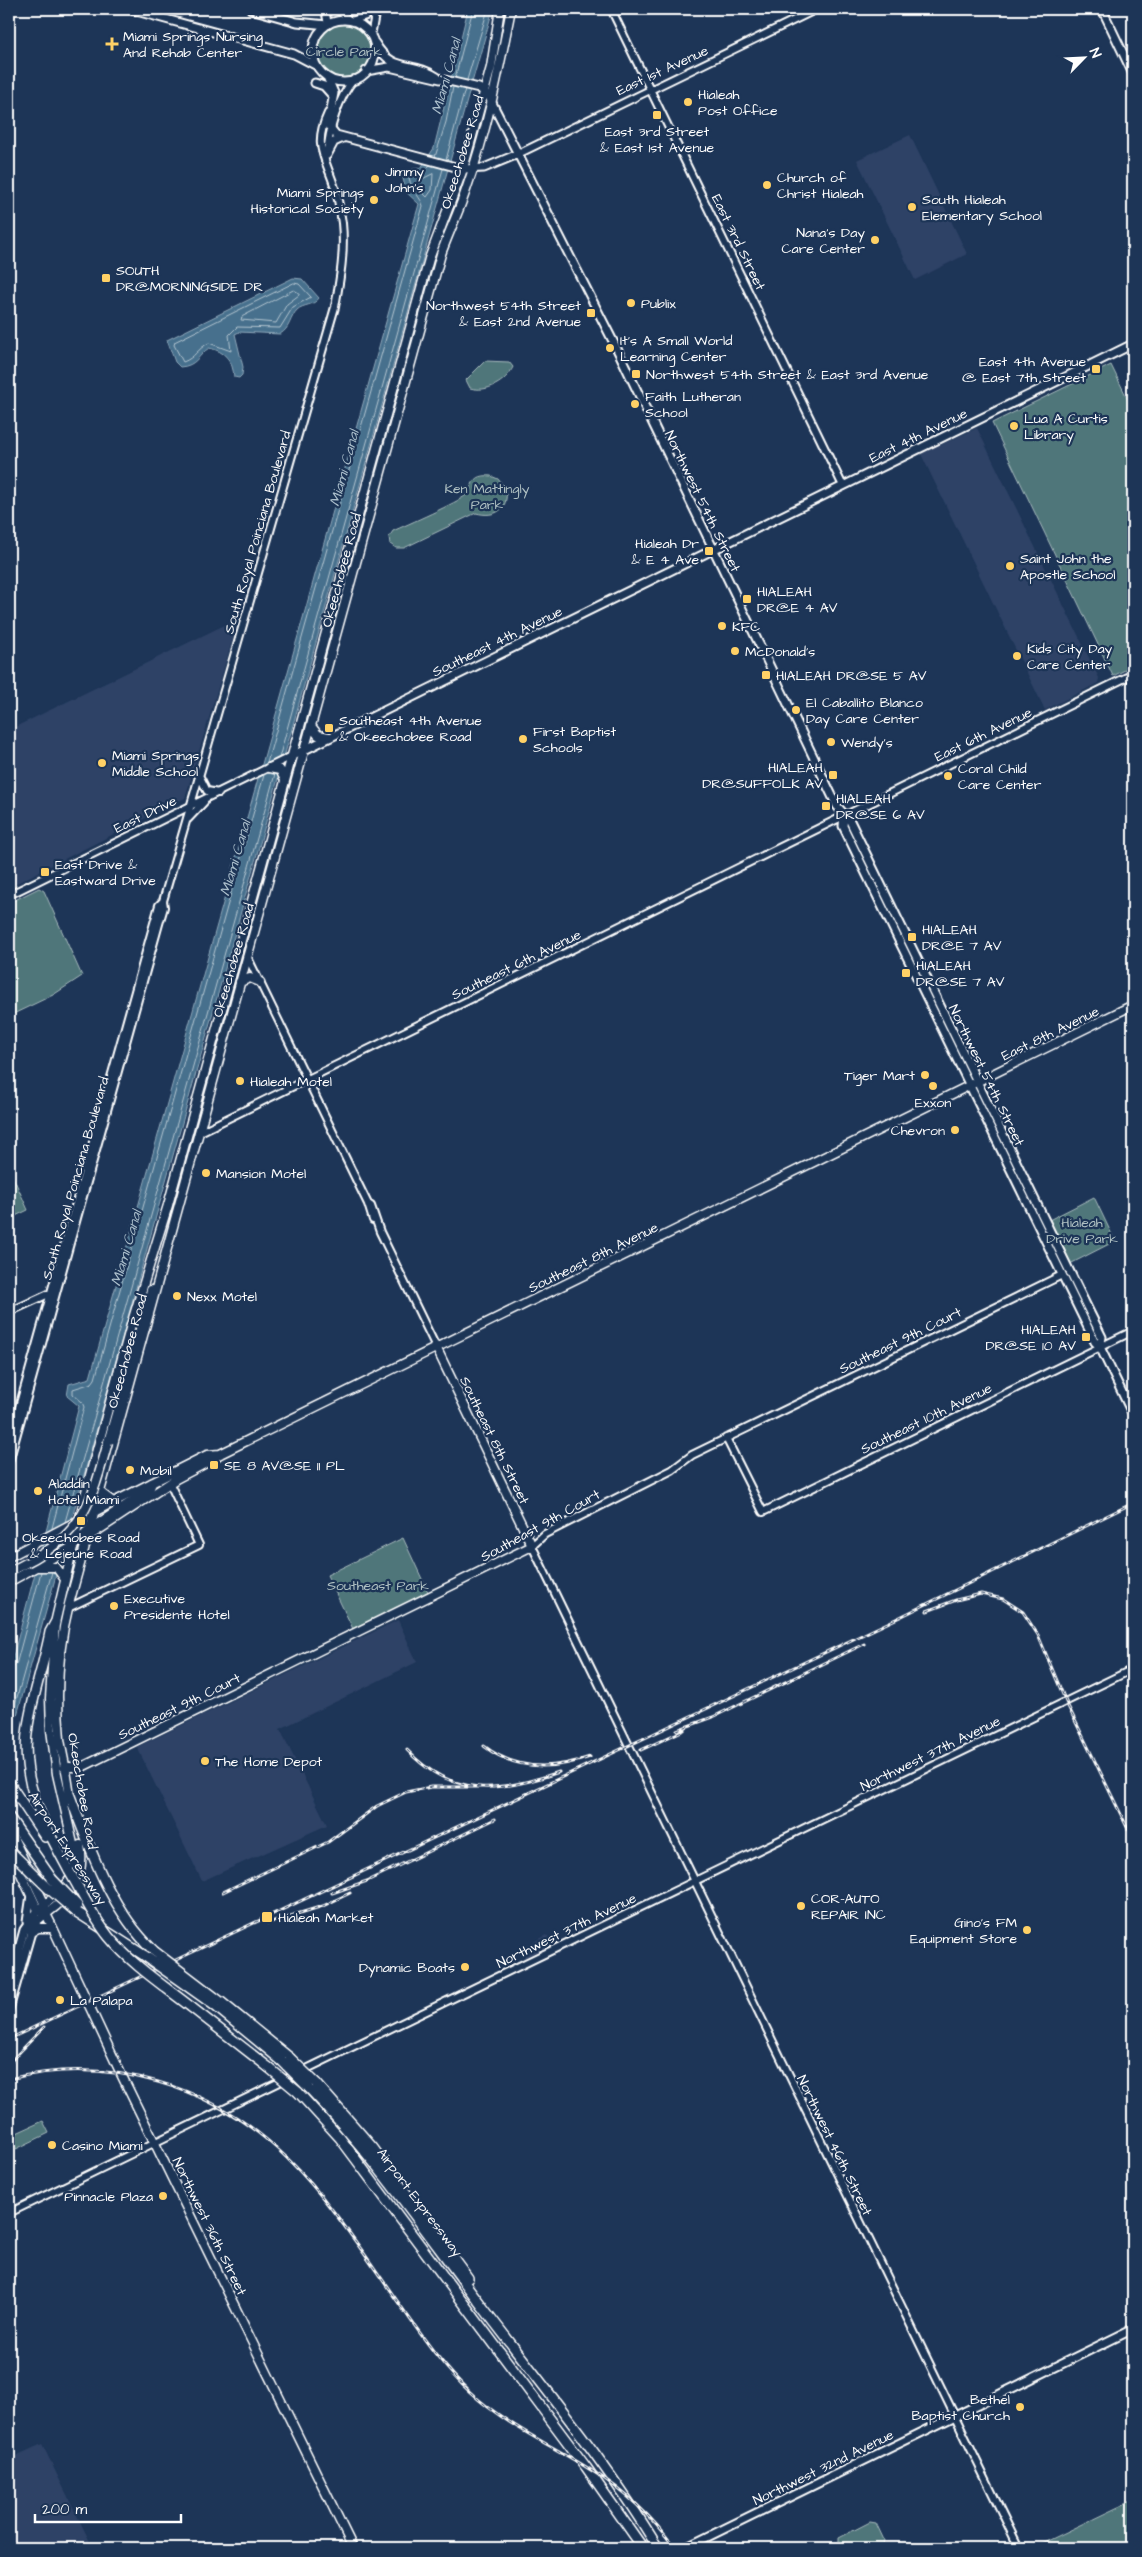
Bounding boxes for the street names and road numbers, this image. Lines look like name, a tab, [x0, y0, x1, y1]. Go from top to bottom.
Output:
street label: East 1st Avenue	[613, 41, 712, 101]
street label: Okeechobee Road	[436, 93, 490, 211]
street label: East 3rd Street	[706, 191, 770, 294]
street label: East 4th Avenue	[866, 403, 971, 468]
street label: Northwest 54th Street	[659, 427, 745, 576]
street label: South Royal Poinciana Boulevard	[219, 428, 297, 636]
street label: Okeechobee Road	[317, 511, 367, 630]
street label: Southeast 4th Avenue	[429, 601, 566, 682]
street label: East 6th Avenue	[931, 702, 1036, 767]
street label: East Drive	[111, 791, 181, 839]
street label: Okeechobee Road	[208, 901, 260, 1020]
street label: Southeast 6th Avenue	[448, 925, 585, 1005]
street label: Northwest 54th Street	[943, 1001, 1029, 1150]
street label: East 8th Avenue	[998, 1001, 1103, 1066]
street label: South Royal Poinciana Boulevard	[37, 1074, 115, 1282]
street label: Southeast 8th Avenue	[525, 1218, 662, 1298]
street label: Okeechobee Road	[103, 1292, 153, 1411]
street label: Southeast 9th Court	[836, 1302, 965, 1379]
street label: Southeast 8th Street	[454, 1373, 534, 1508]
street label: Southeast 10th Avenue	[857, 1378, 996, 1459]
street label: Southeast 9th Court	[477, 1484, 604, 1567]
street label: Southeast 9th Court	[115, 1668, 244, 1745]
street label: Northwest 37th Avenue	[857, 1711, 1004, 1797]
street label: Okeechobee Road	[62, 1732, 102, 1851]
street label: Airport Expressway	[23, 1788, 112, 1909]
street label: Northwest 37th Avenue	[493, 1888, 640, 1974]
street label: Northwest 46th Street	[791, 2072, 877, 2219]
street label: Airport Expressway	[372, 2144, 467, 2261]
street label: Northwest 36th Street	[167, 2154, 251, 2299]
street label: Northwest 32nd Avenue	[750, 2425, 898, 2511]

